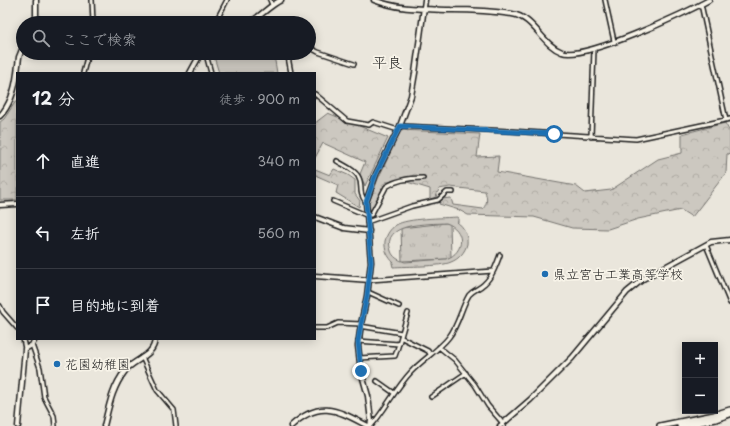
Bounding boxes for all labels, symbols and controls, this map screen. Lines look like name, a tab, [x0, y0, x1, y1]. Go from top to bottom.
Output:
search box	[16, 16, 316, 60]
icon: search	[30, 27, 52, 49]
text: ここで検索	[62, 27, 137, 50]
district label: 平良	[372, 50, 402, 73]
text: 12 分	[32, 85, 75, 111]
text: 徒歩 · 900 m	[219, 89, 300, 108]
route start	[545, 125, 563, 143]
text: 直進	[70, 149, 100, 172]
icon: ahead	[32, 150, 54, 172]
text: 340 m	[257, 151, 300, 170]
text: 左折	[70, 221, 100, 244]
icon: left	[32, 222, 54, 244]
text: 560 m	[258, 223, 300, 242]
place label: 県立宮古工業高等学校	[553, 264, 683, 283]
marker: 県立宮古工業高等学校	[540, 269, 550, 279]
text: 目的地に到着	[70, 293, 160, 316]
icon: arrive	[32, 294, 54, 316]
map controls	[682, 342, 718, 414]
button: +	[682, 342, 718, 378]
place label: 花園幼稚園	[65, 354, 130, 373]
marker: 花園幼稚園	[52, 359, 62, 369]
route end	[352, 362, 370, 380]
button: −	[682, 378, 718, 414]

